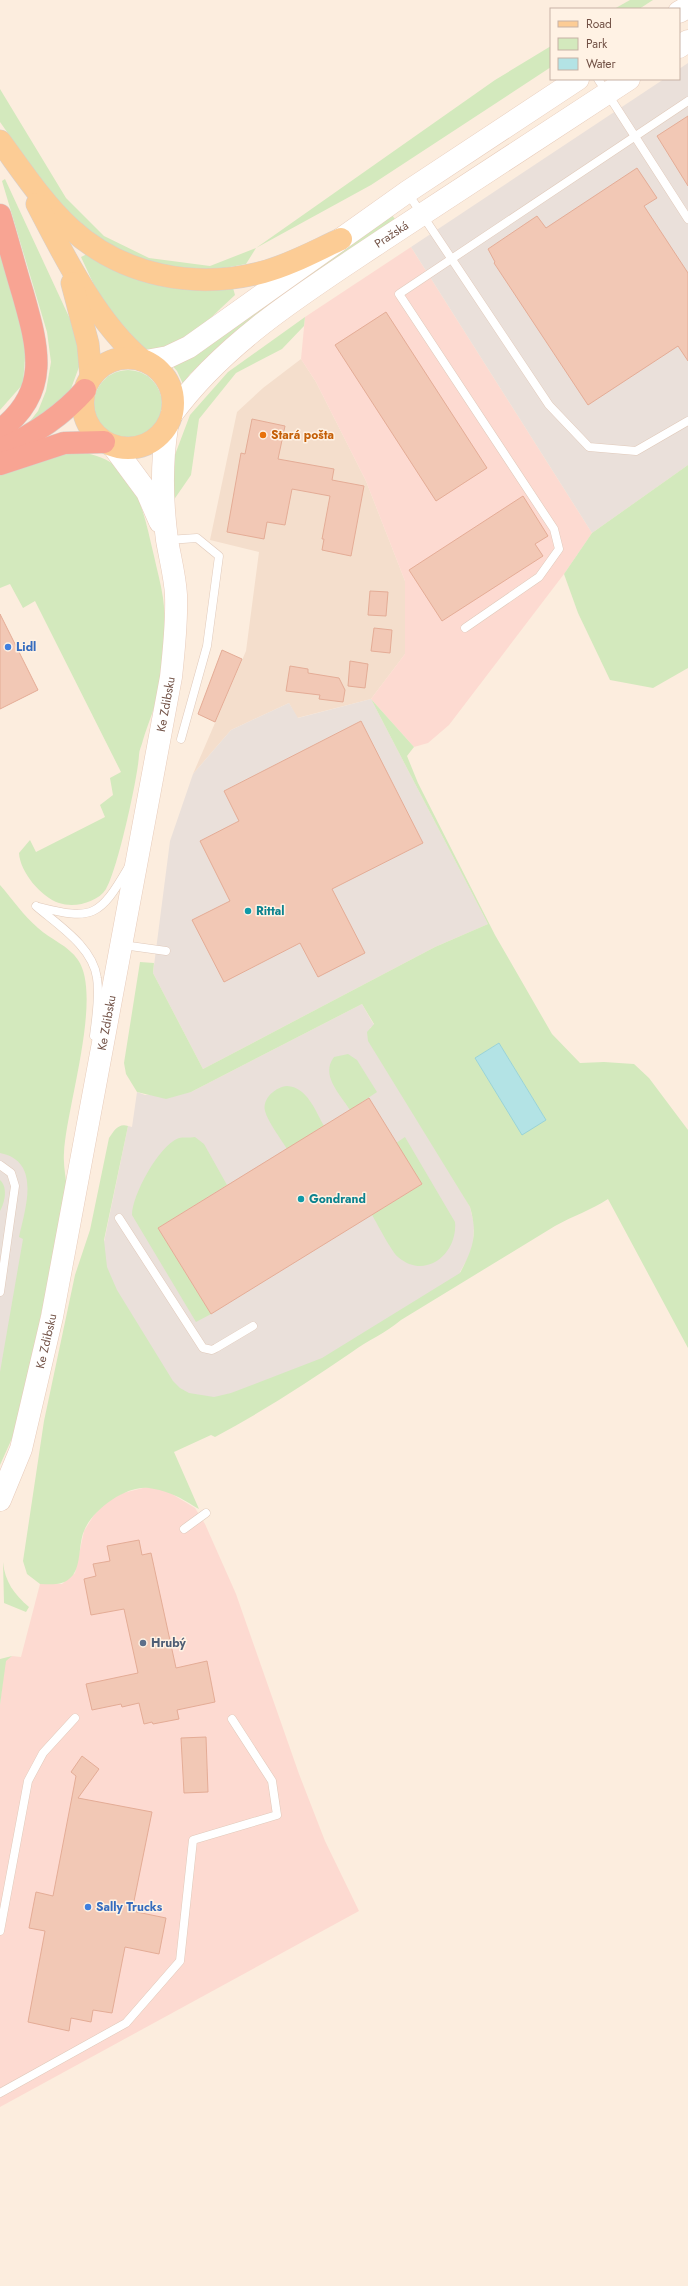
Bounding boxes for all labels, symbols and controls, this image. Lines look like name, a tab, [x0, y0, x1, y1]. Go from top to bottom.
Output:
legend	[550, 8, 680, 80]
text: Road	[586, 15, 612, 33]
text: Park	[586, 35, 608, 53]
text: Water	[586, 55, 617, 73]
street label: Pražská	[371, 217, 412, 252]
place label: Stará pošta	[271, 426, 334, 444]
marker: Stará pošta	[258, 430, 268, 440]
place label: Lidl	[16, 638, 36, 656]
marker: Lidl	[3, 642, 13, 652]
street label: Ke Zdibsku	[152, 675, 180, 733]
place label: Rittal	[256, 902, 284, 920]
marker: Rittal	[243, 906, 253, 916]
street label: Ke Zdibsku	[93, 994, 121, 1052]
place label: Gondrand	[309, 1190, 366, 1208]
marker: Gondrand	[296, 1194, 306, 1204]
street label: Ke Zdibsku	[31, 1312, 61, 1370]
place label: Hrubý	[151, 1634, 186, 1652]
marker: Hrubý	[138, 1638, 148, 1648]
place label: Sally Trucks	[96, 1898, 163, 1916]
marker: Sally Trucks	[83, 1902, 93, 1912]

